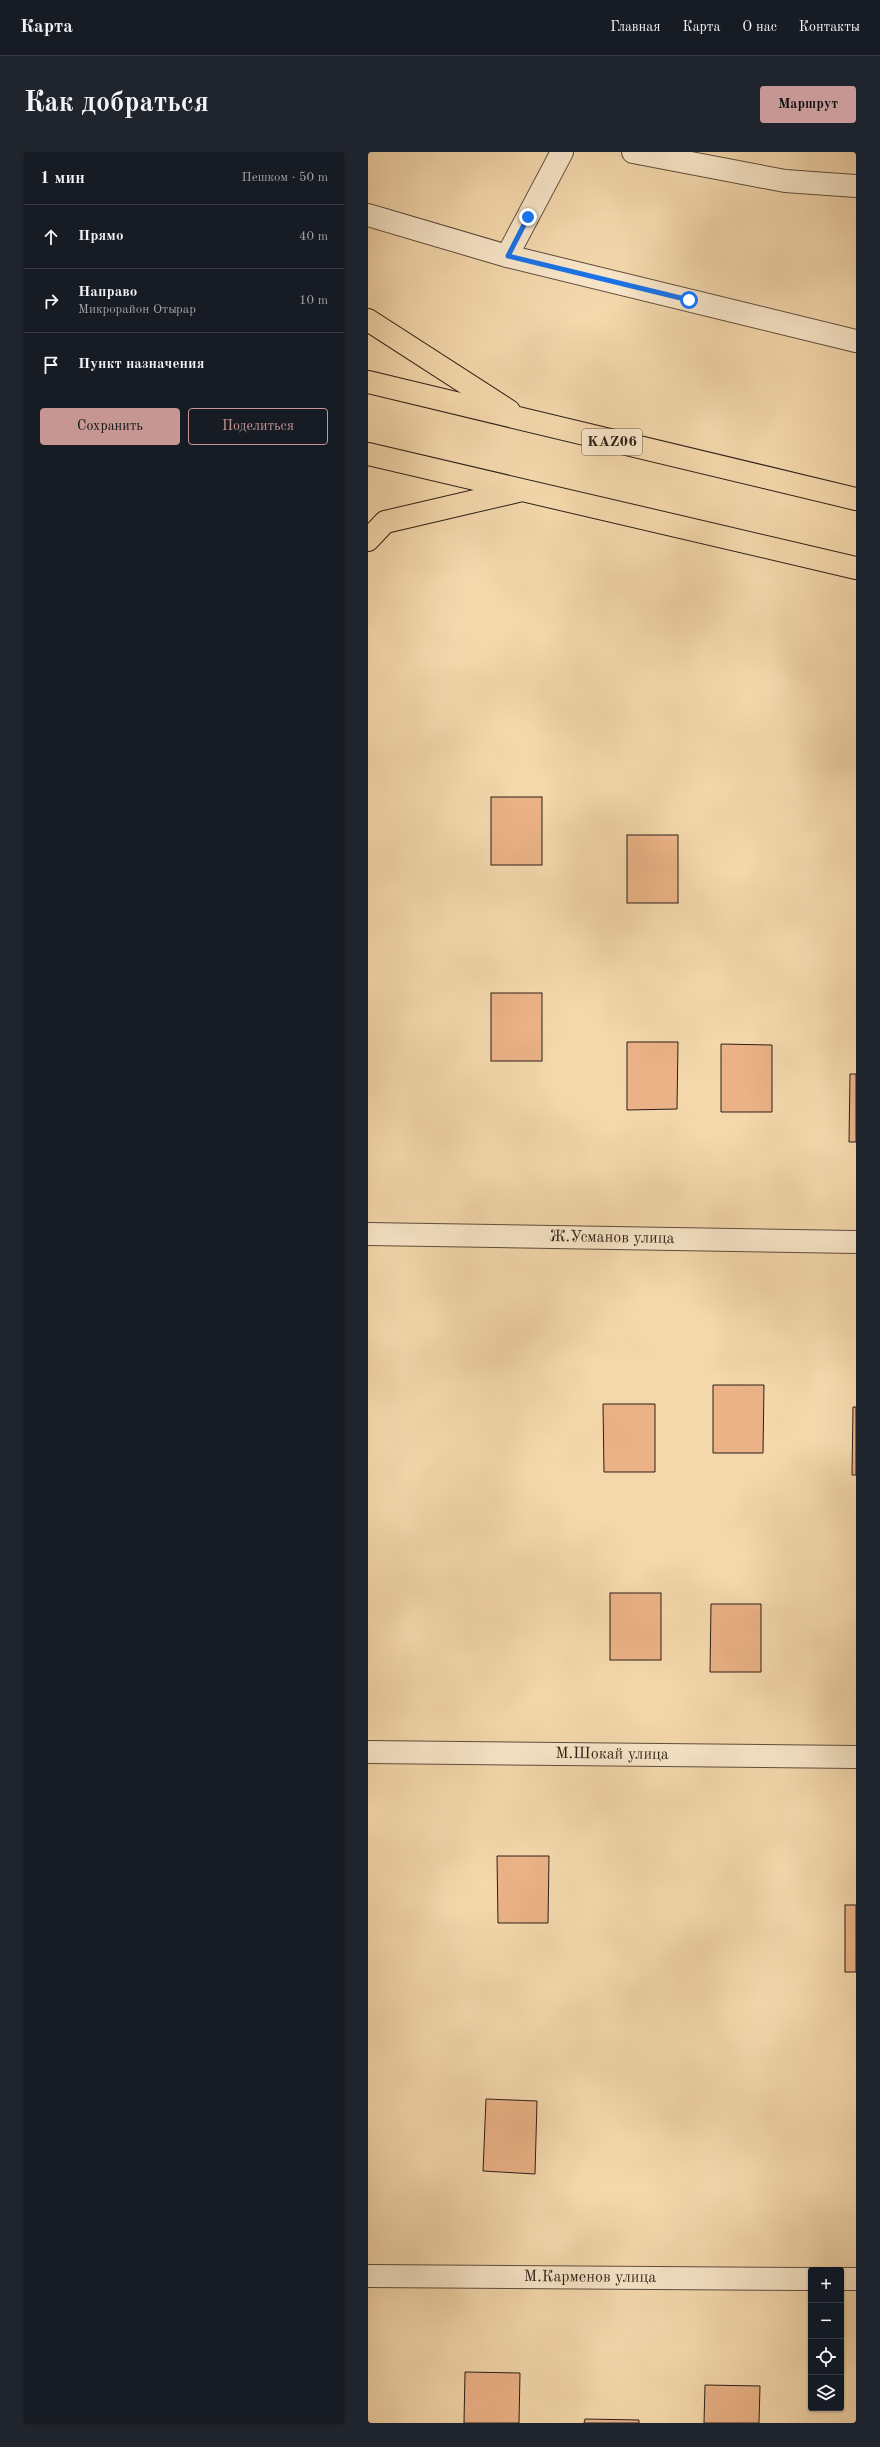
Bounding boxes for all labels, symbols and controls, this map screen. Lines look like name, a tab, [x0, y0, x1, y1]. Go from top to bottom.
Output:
text: Карта	[20, 18, 73, 37]
text: Главная	[610, 20, 660, 34]
text: Карта	[682, 20, 720, 34]
text: О нас	[742, 20, 777, 34]
text: Контакты	[799, 20, 860, 34]
button: Маршрут	[760, 86, 856, 123]
text: Как добраться	[24, 90, 209, 118]
text: 1 мин	[40, 170, 85, 187]
text: Пешком · 50 m	[241, 171, 328, 184]
route end	[519, 208, 537, 226]
icon: ahead	[40, 226, 62, 248]
text: Прямо	[78, 229, 124, 244]
text: 40 m	[299, 230, 328, 243]
text: Направо	[78, 285, 137, 300]
icon: right	[40, 290, 62, 312]
route start	[680, 291, 698, 309]
text: 10 m	[299, 294, 328, 307]
text: Микрорайон Отырар	[78, 303, 196, 316]
icon: arrive	[40, 354, 62, 376]
text: Пункт назначения	[78, 357, 205, 372]
button: Сохранить	[40, 408, 180, 445]
button: Поделиться	[188, 408, 328, 445]
road number: KАZ06	[582, 429, 642, 455]
street label: Ж.Усманов улица	[549, 1229, 675, 1247]
street label: М.Шокай улица	[555, 1746, 669, 1763]
map controls	[808, 2267, 844, 2411]
button: +	[808, 2267, 844, 2303]
street label: М.Карменов улица	[524, 2269, 656, 2286]
button: −	[808, 2303, 844, 2339]
button: locate	[808, 2339, 844, 2375]
button: layers	[808, 2375, 844, 2411]

